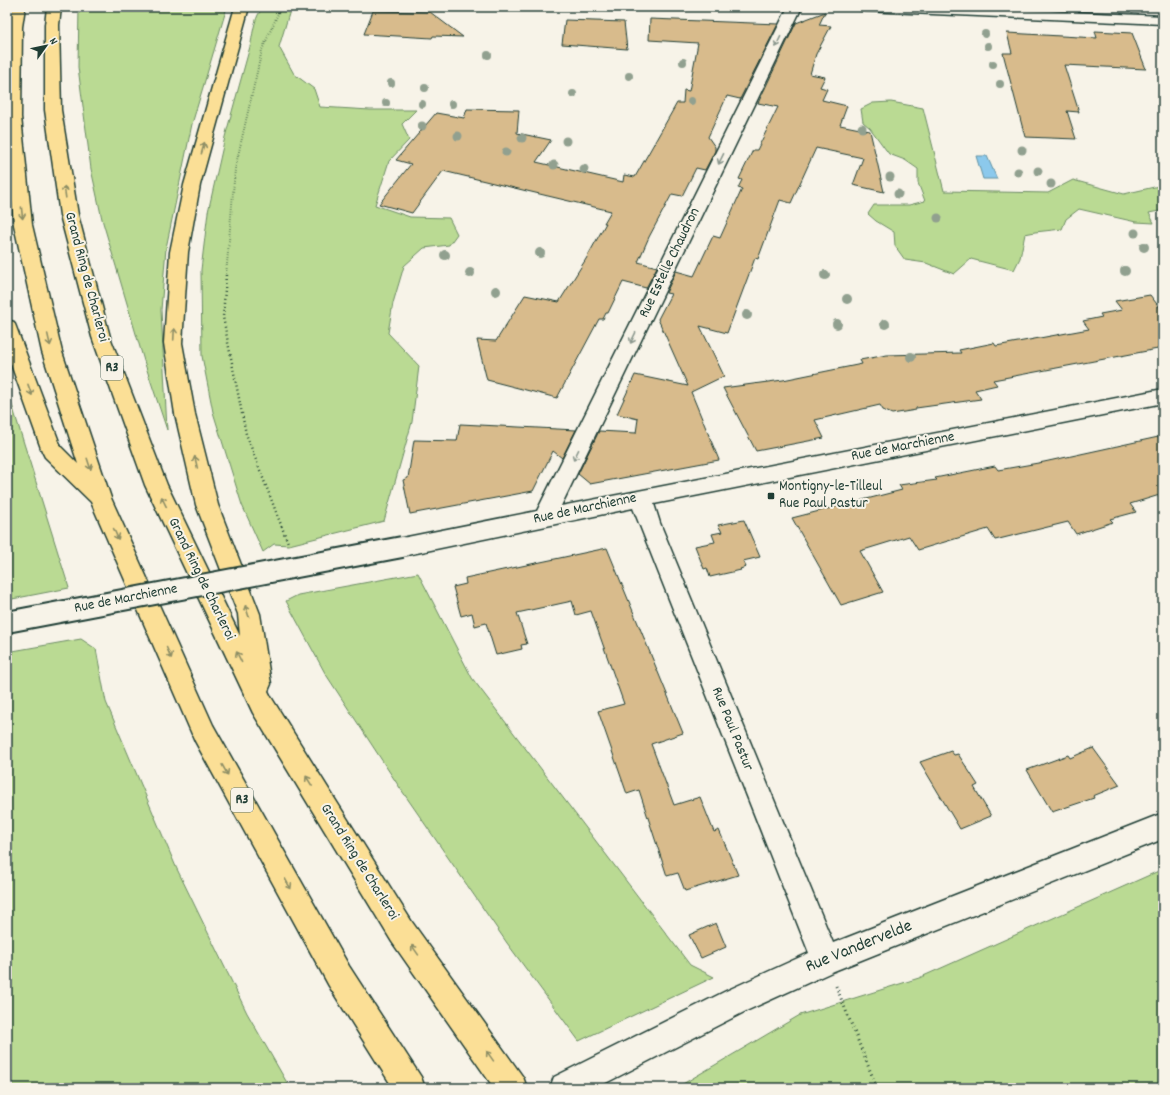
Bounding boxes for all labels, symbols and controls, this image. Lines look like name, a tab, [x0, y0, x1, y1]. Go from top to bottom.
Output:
north arrow	[26, 26, 66, 66]
text: N	[45, 35, 61, 49]
one-way arrow	[774, 36, 781, 48]
one-way arrow	[200, 141, 207, 154]
one-way arrow	[717, 153, 724, 165]
one-way arrow	[61, 186, 69, 199]
street label: Rue Estelle Chaudron	[634, 204, 706, 322]
one-way arrow	[18, 206, 26, 219]
street label: Grand Ring de Charleroi	[58, 210, 114, 345]
one-way arrow	[170, 328, 177, 341]
one-way arrow	[629, 332, 636, 344]
one-way arrow	[46, 333, 54, 346]
road number: R3	[101, 356, 123, 380]
one-way arrow	[27, 383, 34, 396]
street label: Rue de Marchienne	[849, 426, 957, 468]
one-way arrow	[572, 449, 579, 461]
one-way arrow	[192, 455, 200, 468]
one-way arrow	[86, 457, 93, 470]
place label: Montigny-le-Tilleul Rue Paul Pastur	[779, 476, 883, 515]
street label: Rue de Marchienne	[531, 487, 639, 531]
marker: Montigny-le-Tilleul Rue Paul Pastur	[766, 491, 776, 501]
one-way arrow	[160, 496, 167, 508]
street label: Grand Ring de Charleroi	[162, 514, 240, 644]
one-way arrow	[113, 527, 120, 539]
street label: Rue de Marchienne	[72, 578, 180, 620]
one-way arrow	[243, 605, 250, 618]
one-way arrow	[166, 646, 173, 658]
one-way arrow	[235, 651, 242, 663]
street label: Rue Paul Pastur	[705, 684, 759, 775]
one-way arrow	[222, 764, 229, 776]
one-way arrow	[304, 775, 313, 786]
road number: R3	[231, 788, 253, 812]
street label: Grand Ring de Charleroi	[314, 799, 404, 925]
one-way arrow	[284, 877, 292, 889]
street label: Rue Vandervelde	[802, 914, 916, 980]
one-way arrow	[411, 945, 419, 956]
one-way arrow	[486, 1051, 494, 1062]

